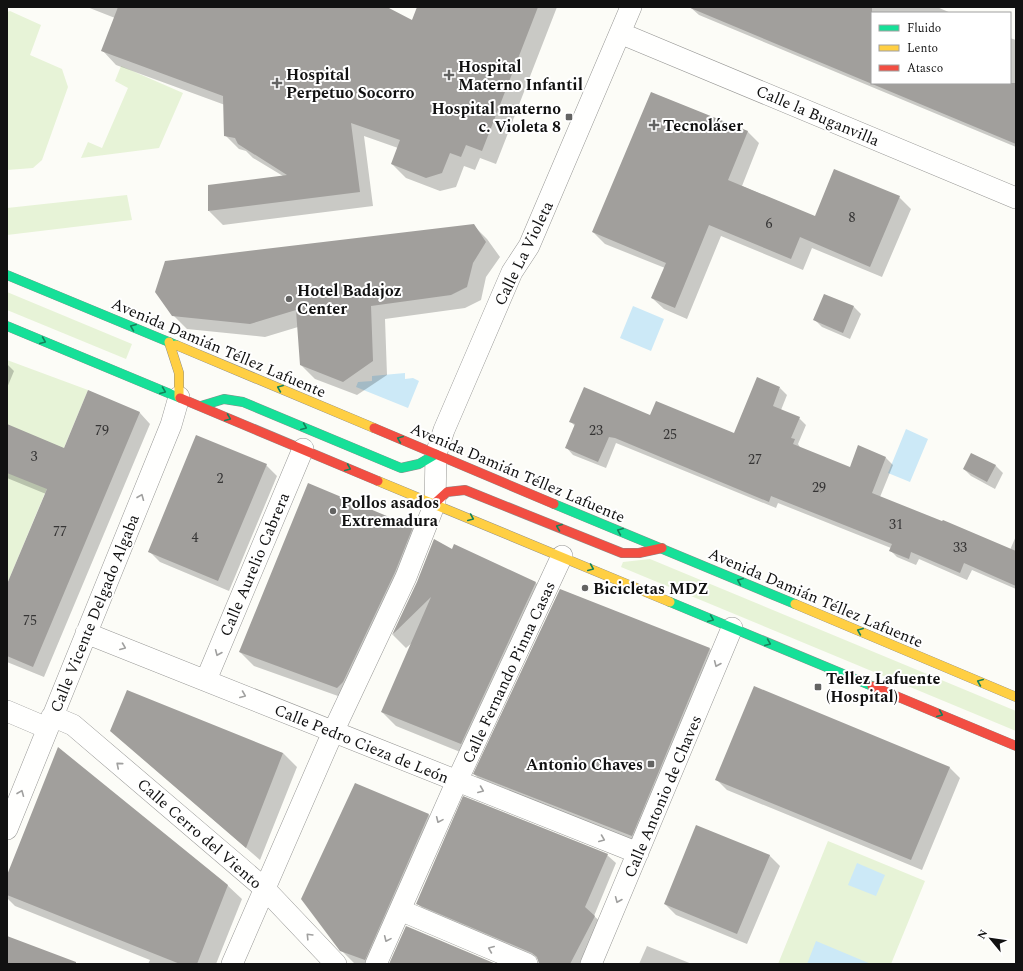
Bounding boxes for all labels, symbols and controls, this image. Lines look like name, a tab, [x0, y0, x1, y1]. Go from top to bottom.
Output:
legend	[871, 12, 1011, 84]
text: Fluido	[907, 19, 941, 38]
text: Lento	[907, 39, 938, 58]
place label: Hospital Materno Infantil	[458, 55, 583, 97]
text: Atasco	[907, 59, 943, 78]
place label: Hospital Perpetuo Socorro	[286, 63, 415, 105]
marker: Hospital Materno Infantil	[443, 69, 455, 81]
marker: Hospital Perpetuo Socorro	[271, 77, 283, 89]
street label: Calle la Buganvilla	[752, 79, 883, 153]
place label: Hospital materno c. Violeta 8	[431, 97, 561, 139]
marker: Hospital materno c. Violeta 8	[564, 112, 574, 122]
place label: Tecnoláser	[663, 114, 743, 138]
marker: Tecnoláser	[648, 119, 660, 131]
street label: Calle La Violeta	[488, 197, 560, 310]
house number: 8	[849, 207, 856, 228]
house number: 6	[766, 213, 773, 234]
place label: Hotel Badajoz Center	[297, 279, 402, 321]
street label: Avenida Damián Téllez Lafuente	[108, 292, 330, 404]
marker: Hotel Badajoz Center	[284, 294, 294, 304]
one-way arrow	[129, 324, 137, 332]
one-way arrow	[39, 336, 46, 344]
one-way arrow	[276, 385, 283, 393]
one-way arrow	[160, 386, 167, 394]
one-way arrow	[225, 413, 232, 421]
street label: Avenida Damián Téllez Lafuente	[407, 417, 629, 529]
house number: 79	[95, 420, 109, 441]
house number: 23	[589, 420, 603, 441]
one-way arrow	[300, 423, 307, 431]
house number: 25	[663, 424, 677, 445]
one-way arrow	[396, 435, 403, 443]
house number: 3	[31, 446, 38, 467]
house number: 27	[748, 449, 762, 470]
one-way arrow	[345, 463, 352, 471]
house number: 2	[217, 468, 224, 489]
house number: 29	[812, 477, 826, 498]
street label: Calle Aurelio Cabrera	[214, 488, 296, 640]
place label: Pollos asados Extremadura	[341, 491, 439, 533]
one-way arrow	[137, 494, 145, 501]
marker: Pollos asados Extremadura	[328, 506, 338, 516]
street label: Calle Vicente Delgado Algaba	[44, 510, 146, 716]
one-way arrow	[467, 514, 474, 522]
house number: 31	[889, 514, 903, 535]
house number: 77	[53, 521, 67, 542]
one-way arrow	[555, 524, 562, 532]
house number: 4	[192, 527, 199, 548]
one-way arrow	[617, 528, 625, 536]
house number: 33	[953, 537, 967, 558]
street label: Avenida Damián Téllez Lafuente	[705, 542, 927, 654]
one-way arrow	[587, 564, 594, 572]
street label: Calle Fernando Pinna Casas	[456, 577, 562, 767]
place label: Bicicletas MDZ	[593, 577, 709, 601]
one-way arrow	[737, 578, 745, 586]
marker: Bicicletas MDZ	[580, 583, 590, 593]
house number: 75	[23, 610, 37, 631]
one-way arrow	[707, 614, 714, 622]
one-way arrow	[857, 628, 864, 636]
one-way arrow	[764, 638, 771, 646]
one-way arrow	[119, 643, 126, 651]
one-way arrow	[214, 649, 222, 656]
one-way arrow	[714, 659, 722, 667]
place label: Tellez Lafuente (Hospital)	[826, 667, 940, 709]
one-way arrow	[977, 678, 984, 686]
marker: Tellez Lafuente (Hospital)	[813, 682, 823, 692]
one-way arrow	[240, 691, 247, 699]
street label: Calle Pedro Cieza de León	[271, 698, 453, 790]
one-way arrow	[936, 710, 943, 718]
street label: Calle Antonio de Chaves	[618, 711, 708, 881]
place label: Antonio Chaves	[526, 753, 643, 777]
marker: Antonio Chaves	[646, 759, 656, 769]
one-way arrow	[117, 762, 124, 769]
street label: Calle Cerro del Viento	[132, 773, 267, 895]
one-way arrow	[478, 786, 485, 794]
one-way arrow	[17, 789, 25, 796]
one-way arrow	[436, 817, 444, 824]
one-way arrow	[597, 834, 605, 842]
one-way arrow	[615, 896, 623, 903]
north arrow	[971, 919, 1011, 959]
text: N	[973, 926, 992, 942]
one-way arrow	[307, 933, 314, 941]
one-way arrow	[384, 935, 392, 943]
one-way arrow	[487, 946, 495, 954]

